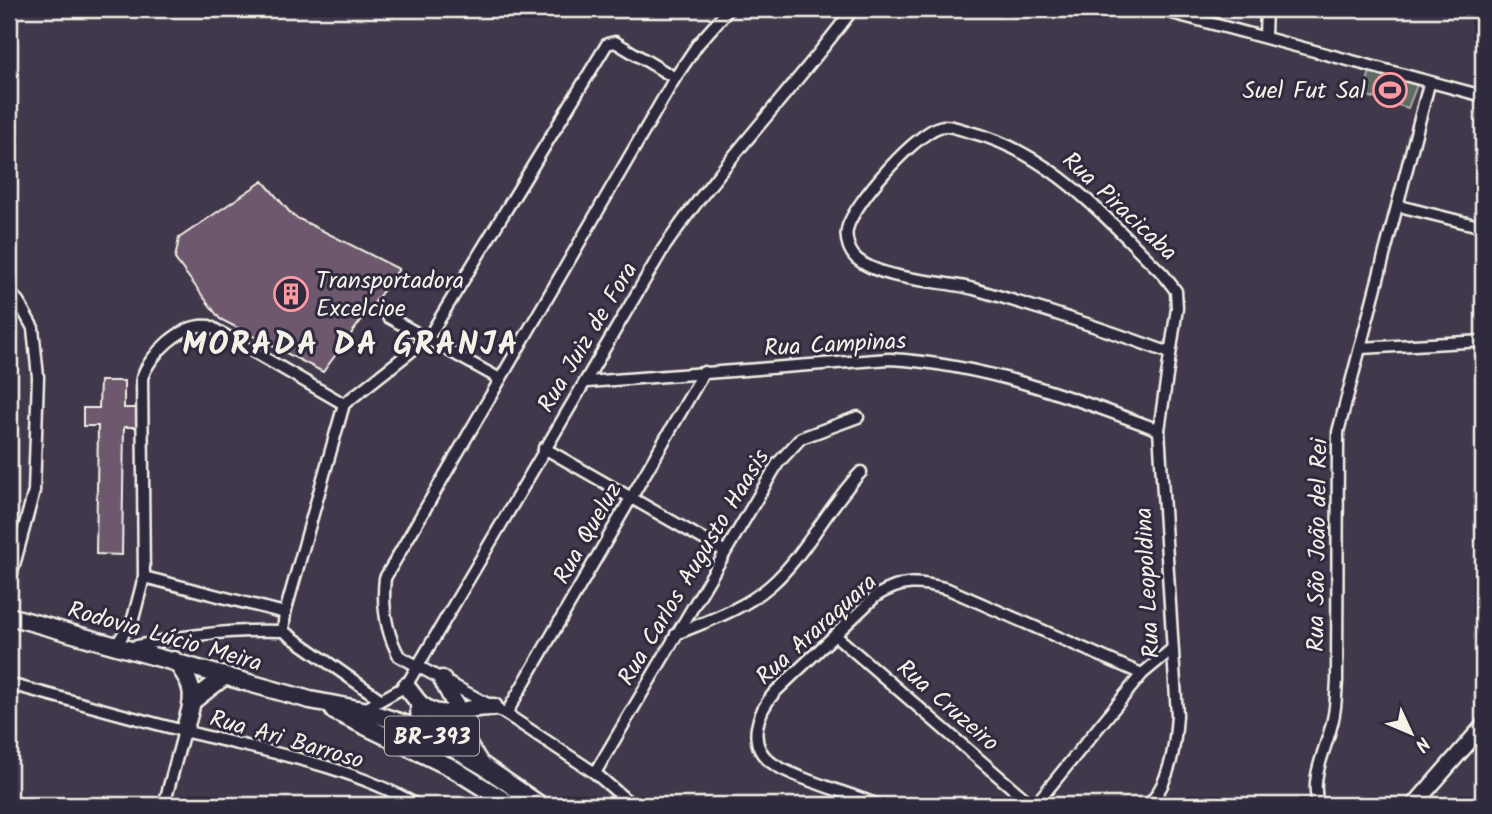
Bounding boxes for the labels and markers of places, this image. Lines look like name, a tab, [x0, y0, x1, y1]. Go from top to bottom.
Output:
sports icon: Suel Fut Sal	[1371, 71, 1409, 109]
place label: Suel Fut Sal	[1243, 72, 1366, 111]
place label: Transportadora Excelcioe	[316, 262, 464, 329]
building icon: Transportadora Excelcioe	[272, 275, 310, 313]

